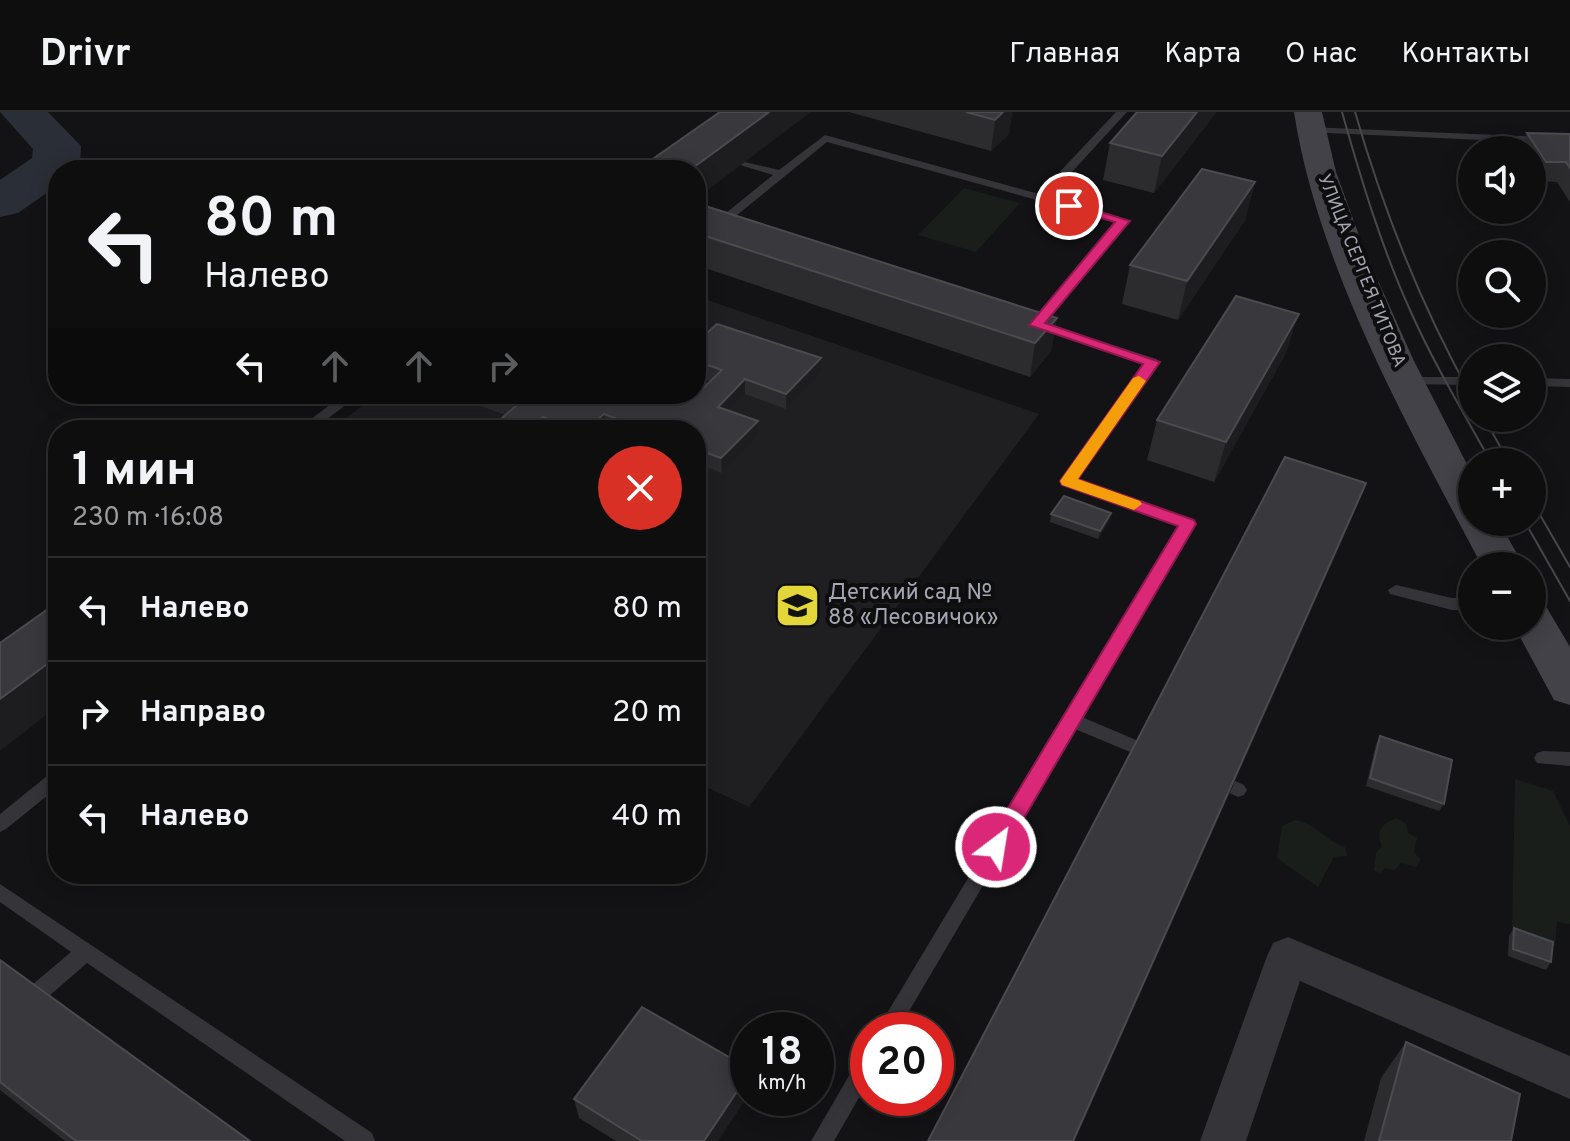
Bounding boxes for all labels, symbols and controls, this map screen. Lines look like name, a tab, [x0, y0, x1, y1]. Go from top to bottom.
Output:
text: Drivr	[40, 31, 131, 80]
text: Главная	[1009, 37, 1120, 73]
text: Карта	[1164, 37, 1241, 73]
text: О нас	[1285, 37, 1358, 73]
text: Контакты	[1402, 37, 1530, 73]
map controls	[1458, 136, 1546, 640]
button: sound	[1458, 136, 1546, 224]
street label: УЛИЦА СЕРГЕЯ ТИТОВА	[1312, 171, 1410, 371]
pin	[1035, 172, 1103, 240]
icon: arrive	[1047, 184, 1091, 228]
text: 80 m	[204, 186, 338, 256]
icon: left	[72, 192, 176, 296]
button: search	[1458, 240, 1546, 328]
text: Налево	[204, 255, 330, 301]
icon: left	[229, 344, 273, 388]
icon: ahead	[313, 344, 357, 388]
icon: ahead	[397, 344, 441, 388]
icon: right	[481, 344, 525, 388]
button: layers	[1458, 344, 1546, 432]
text: 1 мин	[72, 442, 197, 502]
button: close	[598, 446, 682, 530]
button: +	[1458, 448, 1546, 536]
text: 230 m · 16:08	[72, 502, 224, 535]
button: −	[1458, 552, 1546, 640]
place label: Детский сад № 88 «Лесовичок»	[828, 580, 998, 632]
school or university icon: Детский сад № 88 «Лесовичок»	[773, 582, 821, 630]
icon: left	[72, 587, 116, 631]
text: Налево	[140, 591, 249, 628]
text: 80 m	[612, 591, 682, 628]
icon: right	[72, 691, 116, 735]
text: Направо	[140, 695, 266, 732]
text: 20 m	[612, 695, 682, 732]
icon: left	[72, 795, 116, 839]
text: Налево	[140, 799, 249, 836]
text: 40 m	[612, 799, 682, 836]
position arrow	[954, 805, 1038, 889]
speed limit sign: 20	[850, 1012, 954, 1116]
text: 18	[761, 1029, 803, 1079]
text: km/h	[758, 1071, 806, 1097]

